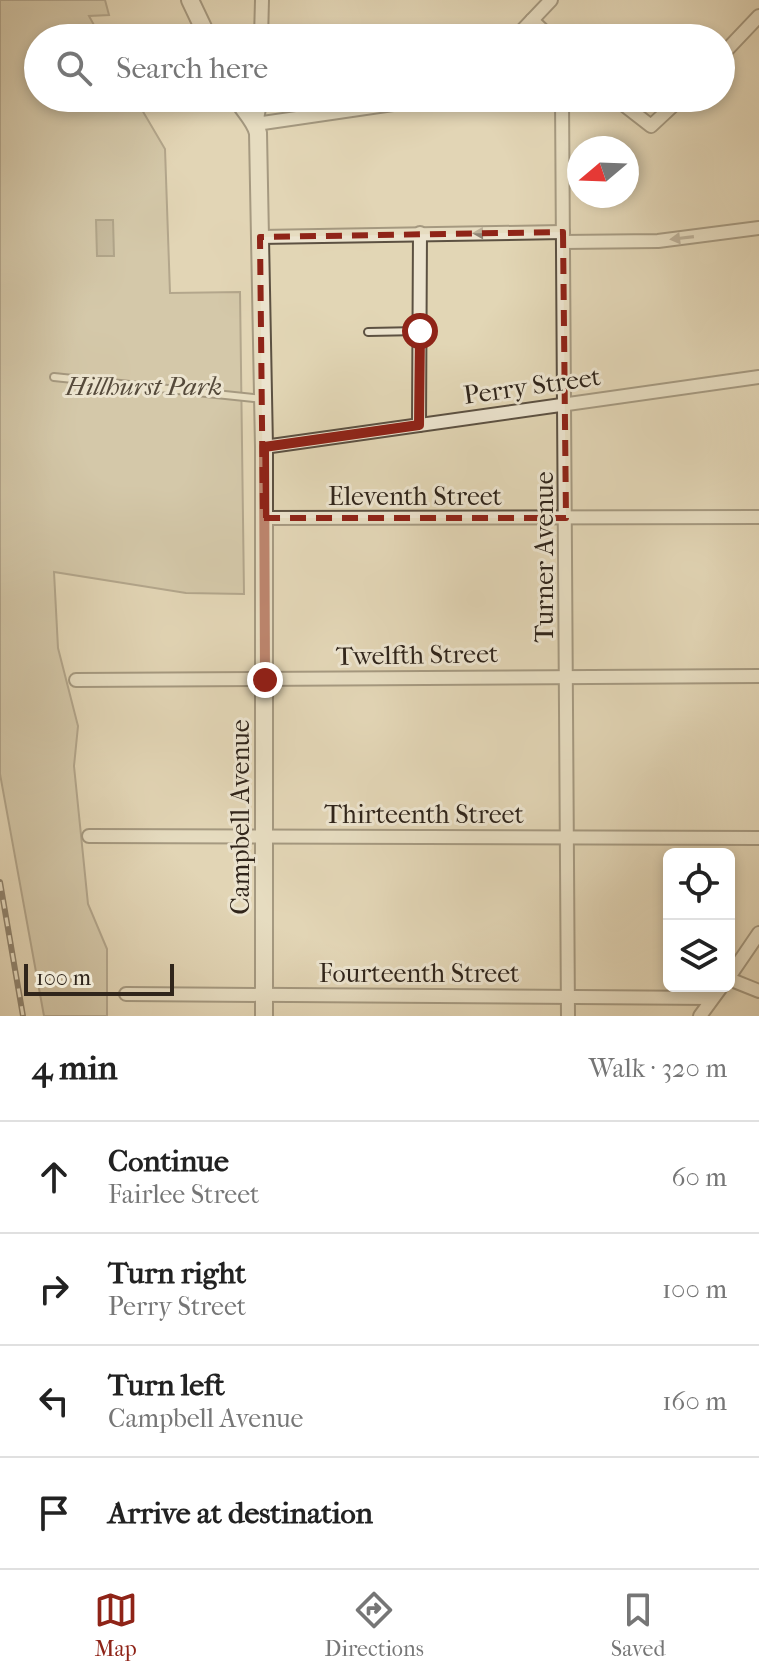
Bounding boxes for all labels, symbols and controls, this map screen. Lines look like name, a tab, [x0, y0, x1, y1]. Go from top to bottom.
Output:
search box	[24, 24, 735, 112]
icon: search	[52, 46, 96, 90]
text: Search here	[116, 51, 268, 86]
north arrow	[567, 136, 639, 208]
one-way arrow	[472, 227, 497, 239]
one-way arrow	[669, 232, 694, 245]
route start	[402, 313, 438, 349]
street label: Perry Street	[461, 361, 603, 411]
park label: Hillhurst Park	[65, 371, 222, 402]
street label: Turner Avenue	[529, 471, 560, 643]
street label: Eleventh Street	[328, 481, 503, 512]
street label: Twelfth Street	[336, 638, 499, 672]
route end	[247, 662, 283, 698]
street label: Campbell Avenue	[225, 719, 256, 915]
street label: Thirteenth Street	[324, 799, 524, 830]
map controls	[663, 848, 735, 992]
button: locate	[663, 848, 735, 920]
button: layers	[663, 920, 735, 992]
street label: Fourteenth Street	[319, 958, 520, 989]
scale bar	[24, 960, 174, 996]
text: 100 m	[36, 965, 91, 991]
text: 4 min	[32, 1048, 117, 1088]
text: Walk · 320 m	[589, 1053, 727, 1084]
text: Continue	[108, 1144, 229, 1179]
icon: ahead	[32, 1155, 76, 1199]
text: 60 m	[671, 1162, 727, 1193]
text: Fairlee Street	[108, 1179, 259, 1210]
text: Turn right	[108, 1256, 246, 1291]
icon: right	[32, 1267, 76, 1311]
text: 100 m	[662, 1274, 727, 1305]
text: Perry Street	[108, 1291, 246, 1322]
text: Turn left	[108, 1368, 225, 1403]
icon: left	[32, 1379, 76, 1423]
text: 160 m	[662, 1386, 727, 1417]
text: Campbell Avenue	[108, 1403, 303, 1434]
icon: arrive	[32, 1491, 76, 1535]
text: Arrive at destination	[108, 1496, 373, 1531]
tab: Map	[94, 1588, 138, 1662]
tab: Directions	[325, 1588, 424, 1662]
tab: Saved	[611, 1588, 665, 1662]

